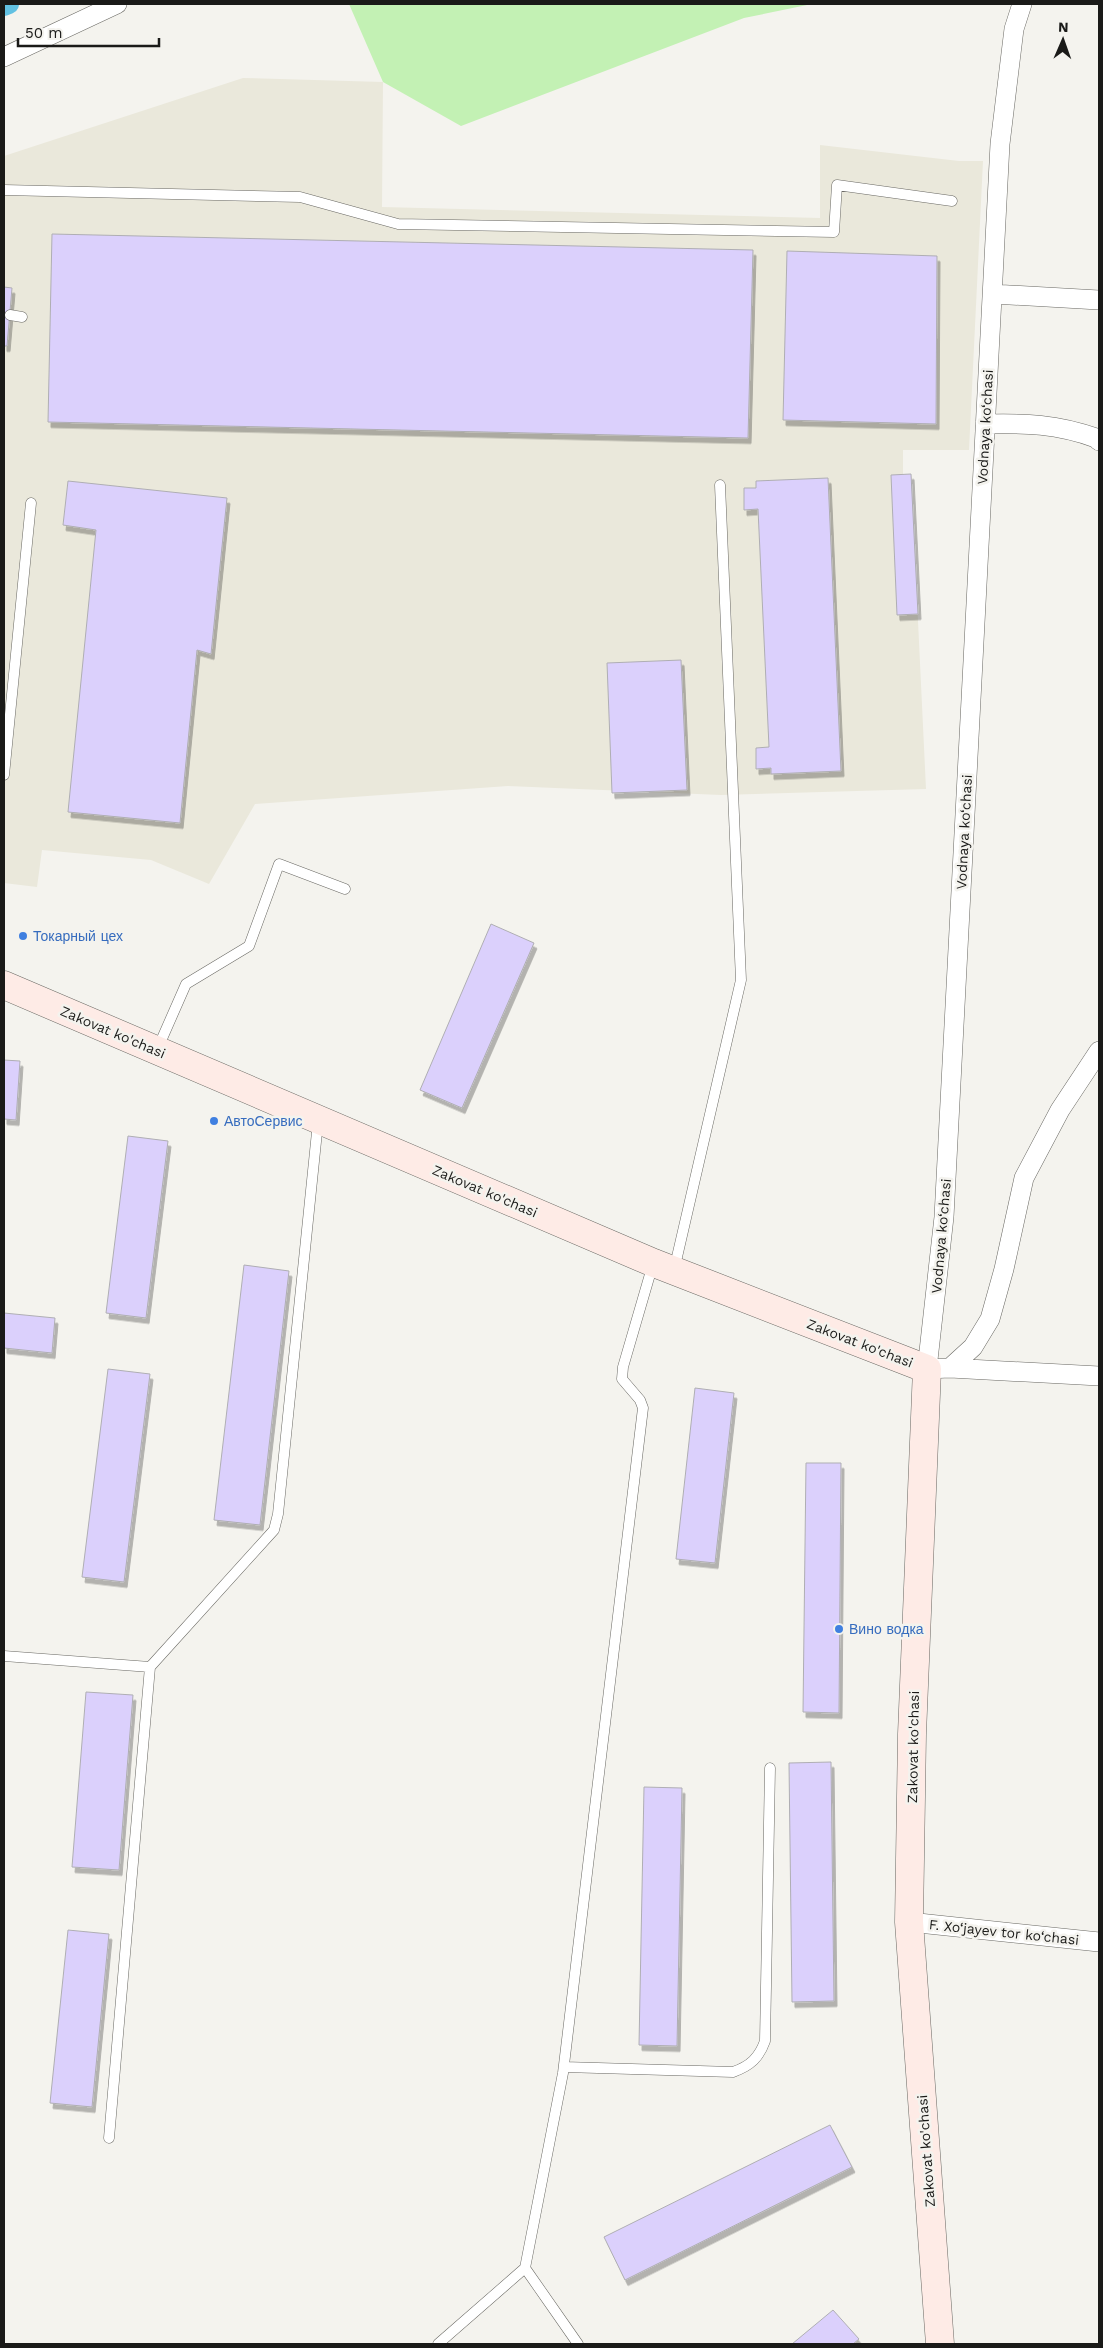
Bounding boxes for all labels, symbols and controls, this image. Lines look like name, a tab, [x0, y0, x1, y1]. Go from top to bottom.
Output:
scale bar	[18, 15, 159, 47]
north arrow	[1038, 15, 1088, 65]
text: N	[1058, 19, 1069, 35]
text: 50 m	[25, 24, 62, 42]
street label: Vodnaya ko‘chasi	[974, 369, 996, 485]
street label: Vodnaya ko‘chasi	[953, 774, 975, 890]
place label: Токарный цех	[33, 928, 123, 944]
marker: Токарный цех	[17, 930, 29, 942]
street label: Zakovat ko'chasi	[58, 1003, 168, 1061]
place label: АвтоСервис	[224, 1113, 302, 1129]
marker: АвтоСервис	[208, 1115, 220, 1127]
street label: Zakovat ko'chasi	[430, 1162, 540, 1220]
street label: Vodnaya ko‘chasi	[928, 1178, 954, 1294]
street label: Zakovat ko'chasi	[805, 1315, 915, 1371]
place label: Вино водка	[849, 1621, 924, 1637]
marker: Вино водка	[833, 1623, 845, 1635]
street label: Zakovat ko'chasi	[904, 1691, 922, 1803]
street label: F. Xo‘jayev tor ko‘chasi	[928, 1916, 1080, 1948]
street label: Zakovat ko'chasi	[914, 2094, 938, 2208]

